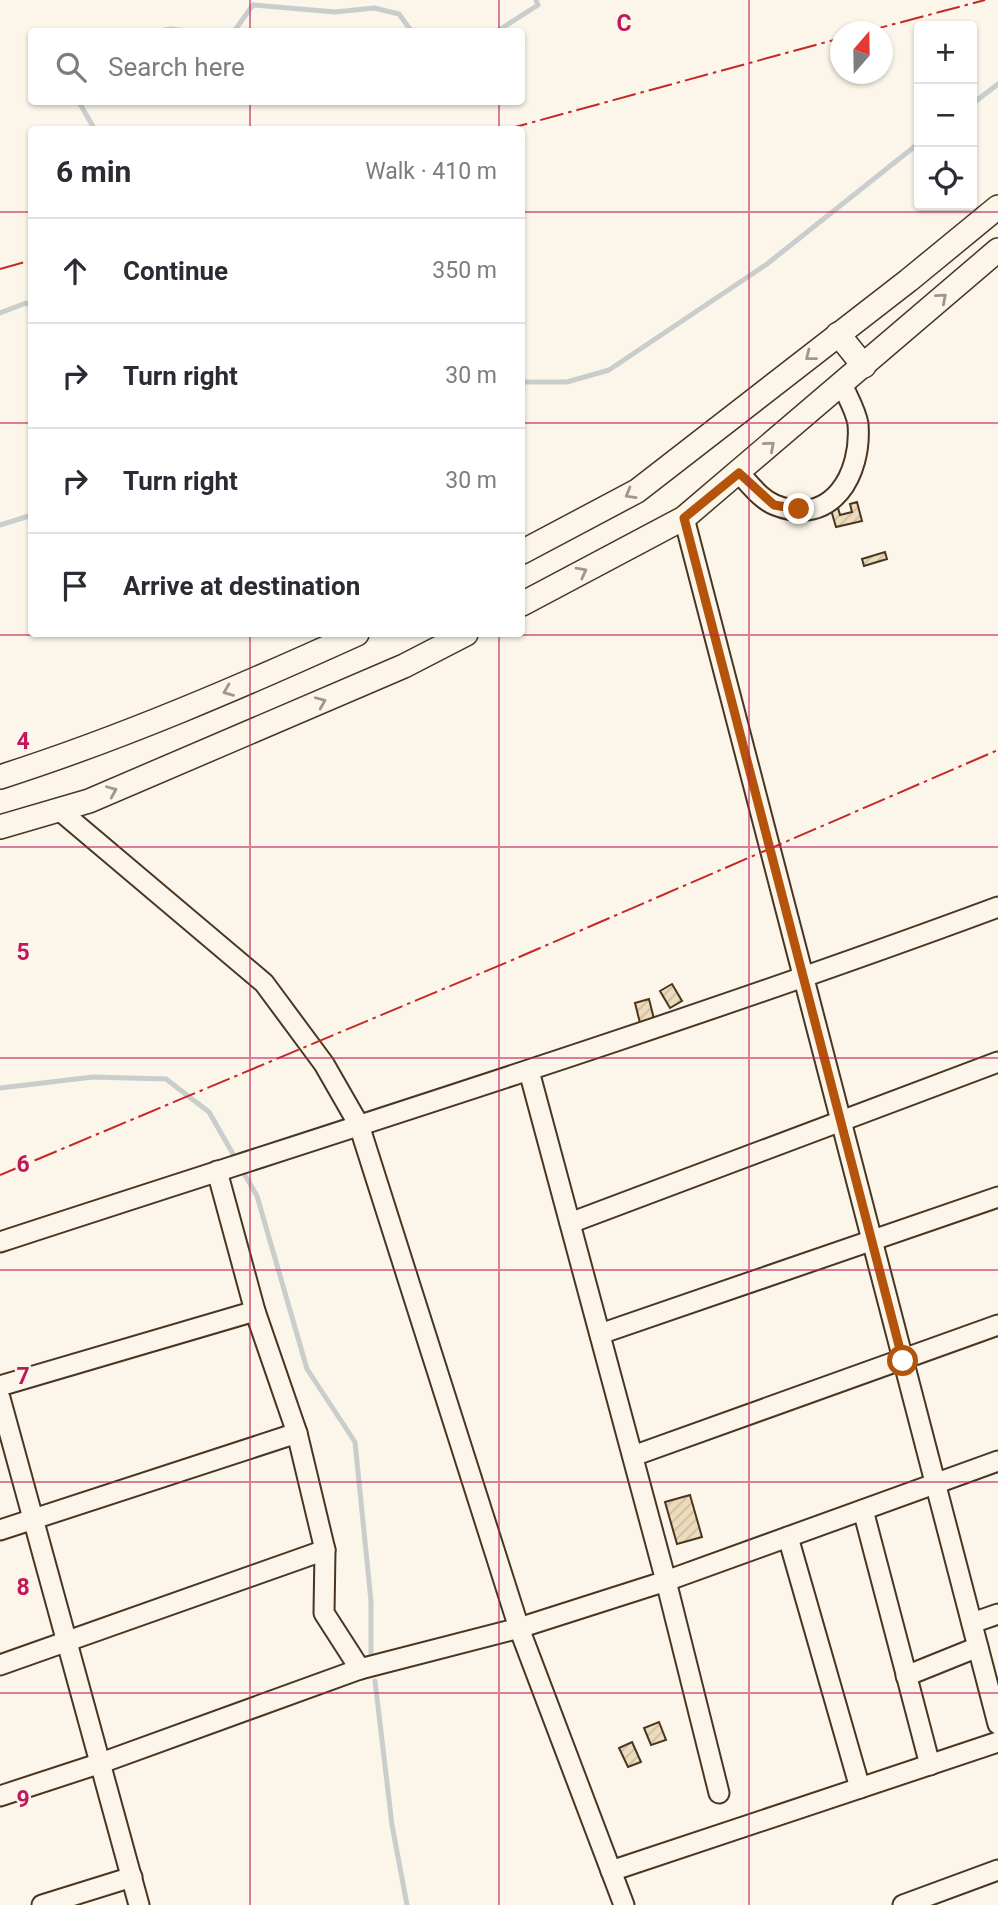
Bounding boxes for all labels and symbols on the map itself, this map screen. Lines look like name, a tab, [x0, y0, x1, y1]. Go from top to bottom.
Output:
text: C	[616, 10, 632, 37]
north arrow	[830, 21, 893, 84]
one-way arrow	[934, 294, 947, 306]
one-way arrow	[806, 347, 818, 360]
one-way arrow	[761, 442, 774, 454]
one-way arrow	[624, 486, 637, 499]
route end	[783, 493, 814, 524]
one-way arrow	[575, 567, 587, 581]
one-way arrow	[222, 683, 234, 697]
one-way arrow	[313, 696, 326, 710]
text: 4	[16, 728, 30, 755]
one-way arrow	[104, 785, 117, 799]
text: 5	[16, 939, 30, 966]
text: 6	[16, 1151, 30, 1178]
route start	[887, 1345, 918, 1376]
text: 7	[16, 1363, 30, 1390]
text: 8	[16, 1574, 30, 1601]
text: 9	[16, 1786, 30, 1813]

